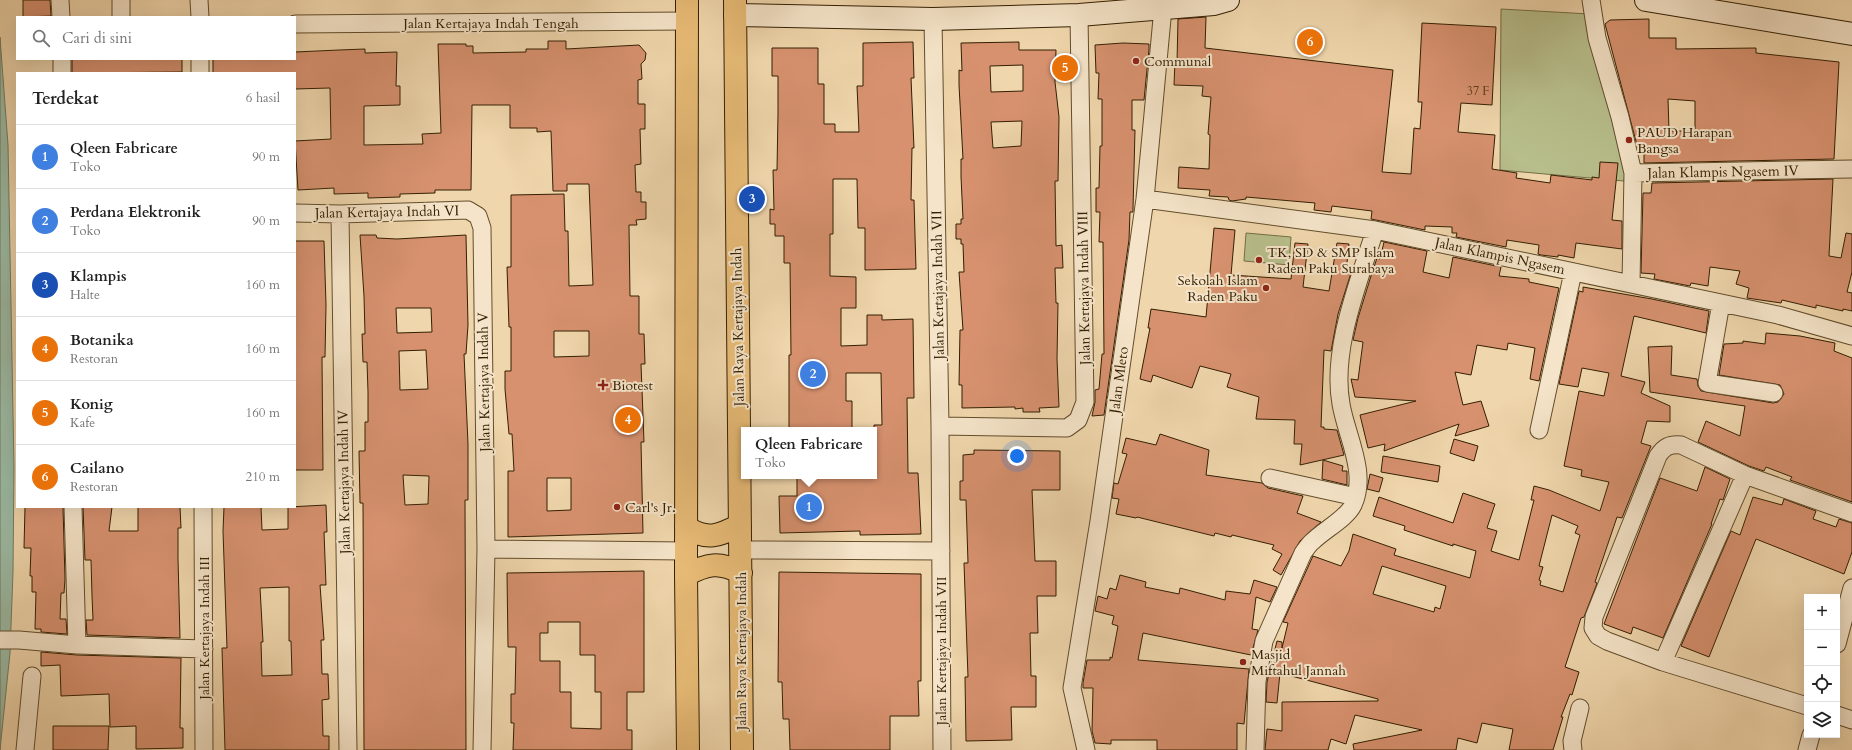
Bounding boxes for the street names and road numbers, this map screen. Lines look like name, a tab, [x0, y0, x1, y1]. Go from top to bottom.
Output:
street label: Jalan Kertajaya Indah Tengah	[401, 14, 579, 33]
street label: Jalan Klampis Ngasem IV	[1645, 161, 1800, 183]
street label: Jalan Kertajaya Indah VI	[313, 201, 460, 223]
street label: Jalan Kertajaya Indah VII	[927, 210, 949, 362]
street label: Jalan Kertajaya Indah VIII	[1073, 211, 1095, 367]
street label: Jalan Klampis Ngasem	[1431, 233, 1567, 279]
street label: Jalan Raya Kertajaya Indah	[727, 247, 749, 408]
street label: Jalan Kertajaya Indah V	[473, 311, 495, 454]
street label: Jalan Mleto	[1105, 345, 1133, 417]
street label: Jalan Kertajaya Indah IV	[333, 409, 355, 556]
street label: Jalan Kertajaya Indah III	[195, 556, 214, 702]
street label: Jalan Raya Kertajaya Indah	[732, 571, 751, 732]
street label: Jalan Kertajaya Indah VII	[932, 576, 951, 728]

